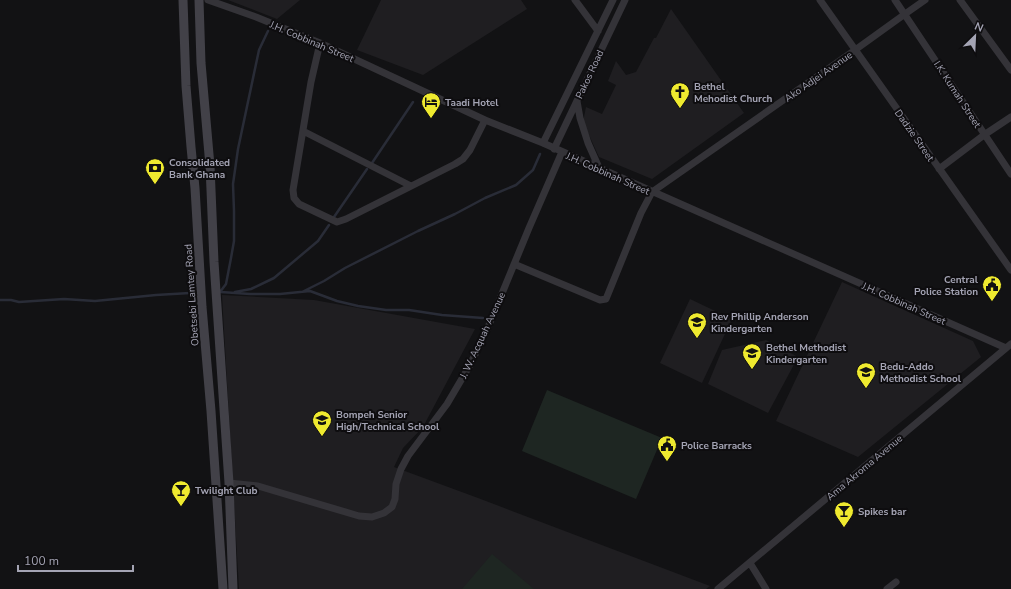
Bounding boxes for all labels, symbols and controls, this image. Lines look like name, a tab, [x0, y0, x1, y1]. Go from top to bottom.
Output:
north arrow	[955, 16, 995, 56]
street label: J.H. Cobbinah Street	[266, 17, 356, 66]
text: N	[972, 19, 986, 36]
street label: Pakos Road	[572, 48, 607, 101]
street label: Ako Adjei Avenue	[782, 48, 855, 105]
street label: I.K. Kumah Street	[930, 58, 984, 131]
place label: Bethel Mehodist Church	[694, 80, 773, 106]
church icon: Bethel Mehodist Church	[669, 81, 691, 109]
hotel icon: Taadi Hotel	[420, 91, 442, 119]
place label: Taadi Hotel	[445, 96, 499, 110]
street label: Dadzie Street	[891, 107, 938, 165]
street label: J.H. Cobbinah Street	[563, 149, 652, 199]
place label: Consolidated Bank Ghana	[169, 156, 230, 182]
bank icon: Consolidated Bank Ghana	[144, 157, 166, 185]
street label: Obetsebi Lamtey Road	[181, 243, 203, 346]
place label: Central Police Station	[914, 273, 979, 299]
public building icon: Central Police Station	[981, 274, 1003, 302]
street label: J.H. Cobbinah Street	[859, 279, 948, 329]
street label: J. W. Acquah Avenue	[456, 290, 509, 382]
place label: Rev Phillip Anderson Kindergarten	[711, 310, 809, 336]
school or university icon: Rev Phillip Anderson Kindergarten	[686, 311, 708, 339]
place label: Bethel Methodist Kindergarten	[766, 341, 846, 367]
school or university icon: Bethel Methodist Kindergarten	[741, 342, 763, 370]
place label: Bedu-Addo Methodist School	[880, 360, 962, 386]
school or university icon: Bedu-Addo Methodist School	[855, 361, 877, 389]
place label: Bompeh Senior High/Technical School	[336, 408, 440, 434]
school or university icon: Bompeh Senior High/Technical School	[311, 409, 333, 437]
street label: Ama Akroma Avenue	[824, 432, 906, 504]
public building icon: Police Barracks	[656, 434, 678, 462]
place label: Police Barracks	[681, 439, 752, 453]
bar icon: Twilight Club	[170, 479, 192, 507]
place label: Twilight Club	[195, 484, 258, 498]
bar icon: Spikes bar	[833, 500, 855, 528]
place label: Spikes bar	[858, 505, 907, 519]
scale bar	[18, 547, 133, 573]
text: 100 m	[24, 553, 59, 569]

